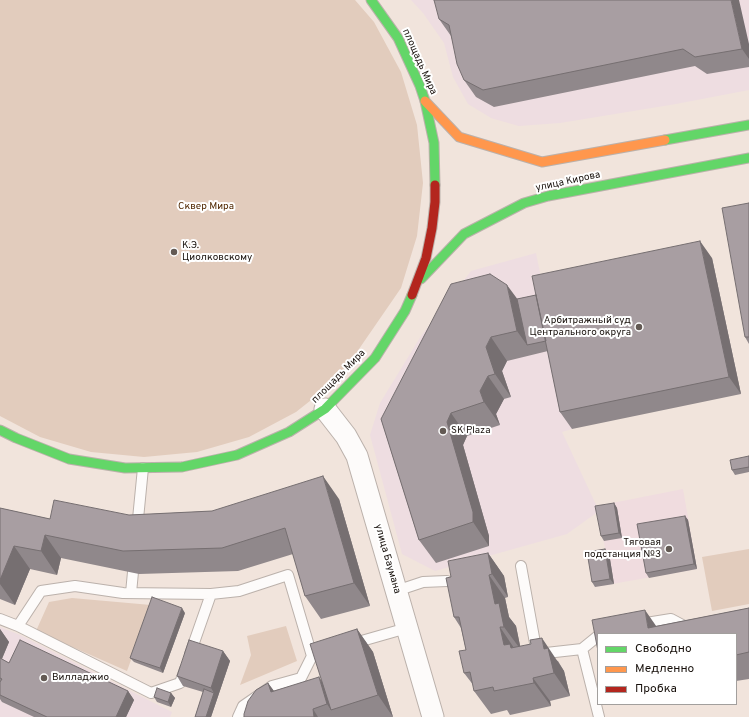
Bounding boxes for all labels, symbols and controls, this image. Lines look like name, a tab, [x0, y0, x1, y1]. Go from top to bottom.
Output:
street label: площадь Мира	[399, 27, 439, 97]
street label: улица Кирова	[535, 169, 601, 195]
park label: Сквер Мира	[178, 201, 234, 213]
place label: К.Э. Циолковскому	[182, 240, 252, 264]
marker: К.Э. Циолковскому	[169, 247, 179, 257]
place label: Арбитражный суд Центрального округа	[530, 315, 631, 338]
marker: Арбитражный суд Центрального округа	[634, 322, 644, 332]
street label: площадь Мира	[310, 348, 368, 406]
place label: SK Plaza	[451, 425, 490, 437]
marker: SK Plaza	[438, 426, 448, 436]
street label: улица Баумана	[371, 523, 403, 595]
place label: Тяговая подстанция №3	[584, 537, 661, 560]
marker: Тяговая подстанция №3	[664, 544, 674, 554]
legend	[597, 633, 737, 705]
text: Свободно	[635, 641, 692, 657]
text: Медленно	[635, 661, 694, 677]
place label: Вилладжио	[52, 672, 109, 684]
marker: Вилладжио	[39, 673, 49, 683]
text: Пробка	[635, 681, 677, 697]

